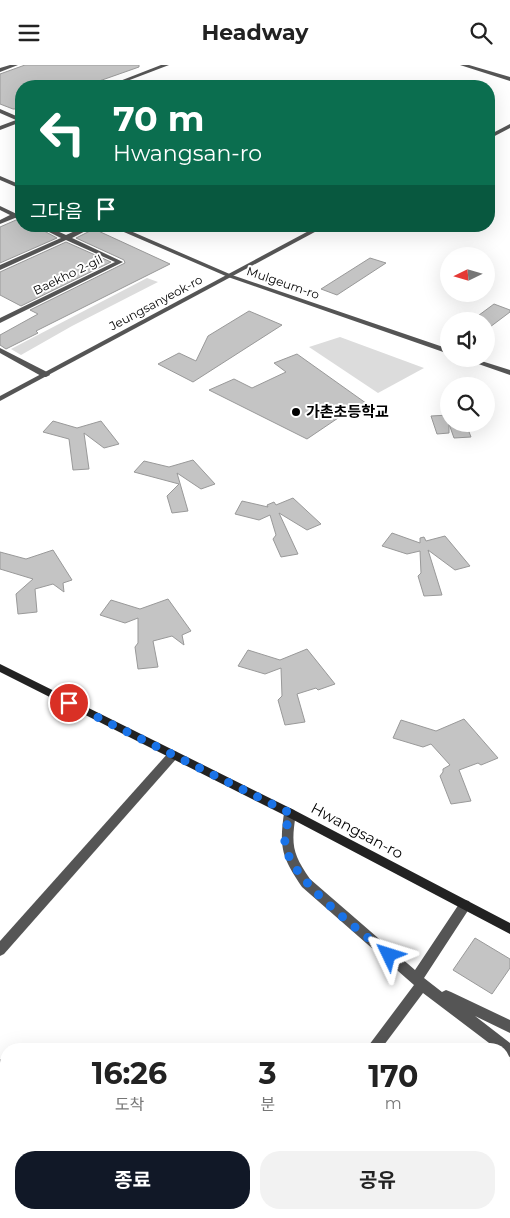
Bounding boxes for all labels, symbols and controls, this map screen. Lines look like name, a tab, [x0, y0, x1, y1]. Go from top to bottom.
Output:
icon: menu	[15, 19, 43, 47]
text: Headway	[202, 19, 308, 46]
icon: search	[467, 19, 495, 47]
text: 70 m	[113, 97, 204, 140]
icon: left	[30, 100, 95, 165]
text: Hwangsan-ro	[113, 140, 262, 167]
icon: arrive	[92, 195, 120, 223]
text: 그다음	[30, 200, 82, 223]
north arrow	[440, 247, 495, 303]
map controls	[440, 247, 495, 432]
street label: Baekho 2-gil	[31, 251, 105, 298]
street label: Mulgeum-ro	[245, 263, 321, 302]
street label: Jeungsanyeok-ro	[106, 272, 205, 334]
button: sound	[440, 312, 495, 367]
button: search	[440, 377, 495, 432]
place label: 가촌초등학교	[306, 402, 389, 421]
marker: 가촌초등학교	[290, 406, 302, 418]
pin	[48, 682, 90, 724]
icon: arrive	[55, 689, 83, 717]
street label: Hwangsan-ro	[308, 798, 407, 863]
position arrow	[362, 928, 414, 980]
text: 16:26	[92, 1055, 167, 1092]
text: 3	[259, 1055, 277, 1092]
text: 170	[368, 1058, 418, 1095]
text: m	[385, 1094, 402, 1113]
text: 도착	[115, 1095, 144, 1114]
text: 분	[260, 1095, 275, 1114]
button: 종료	[15, 1151, 250, 1209]
button: 공유	[260, 1151, 495, 1209]

